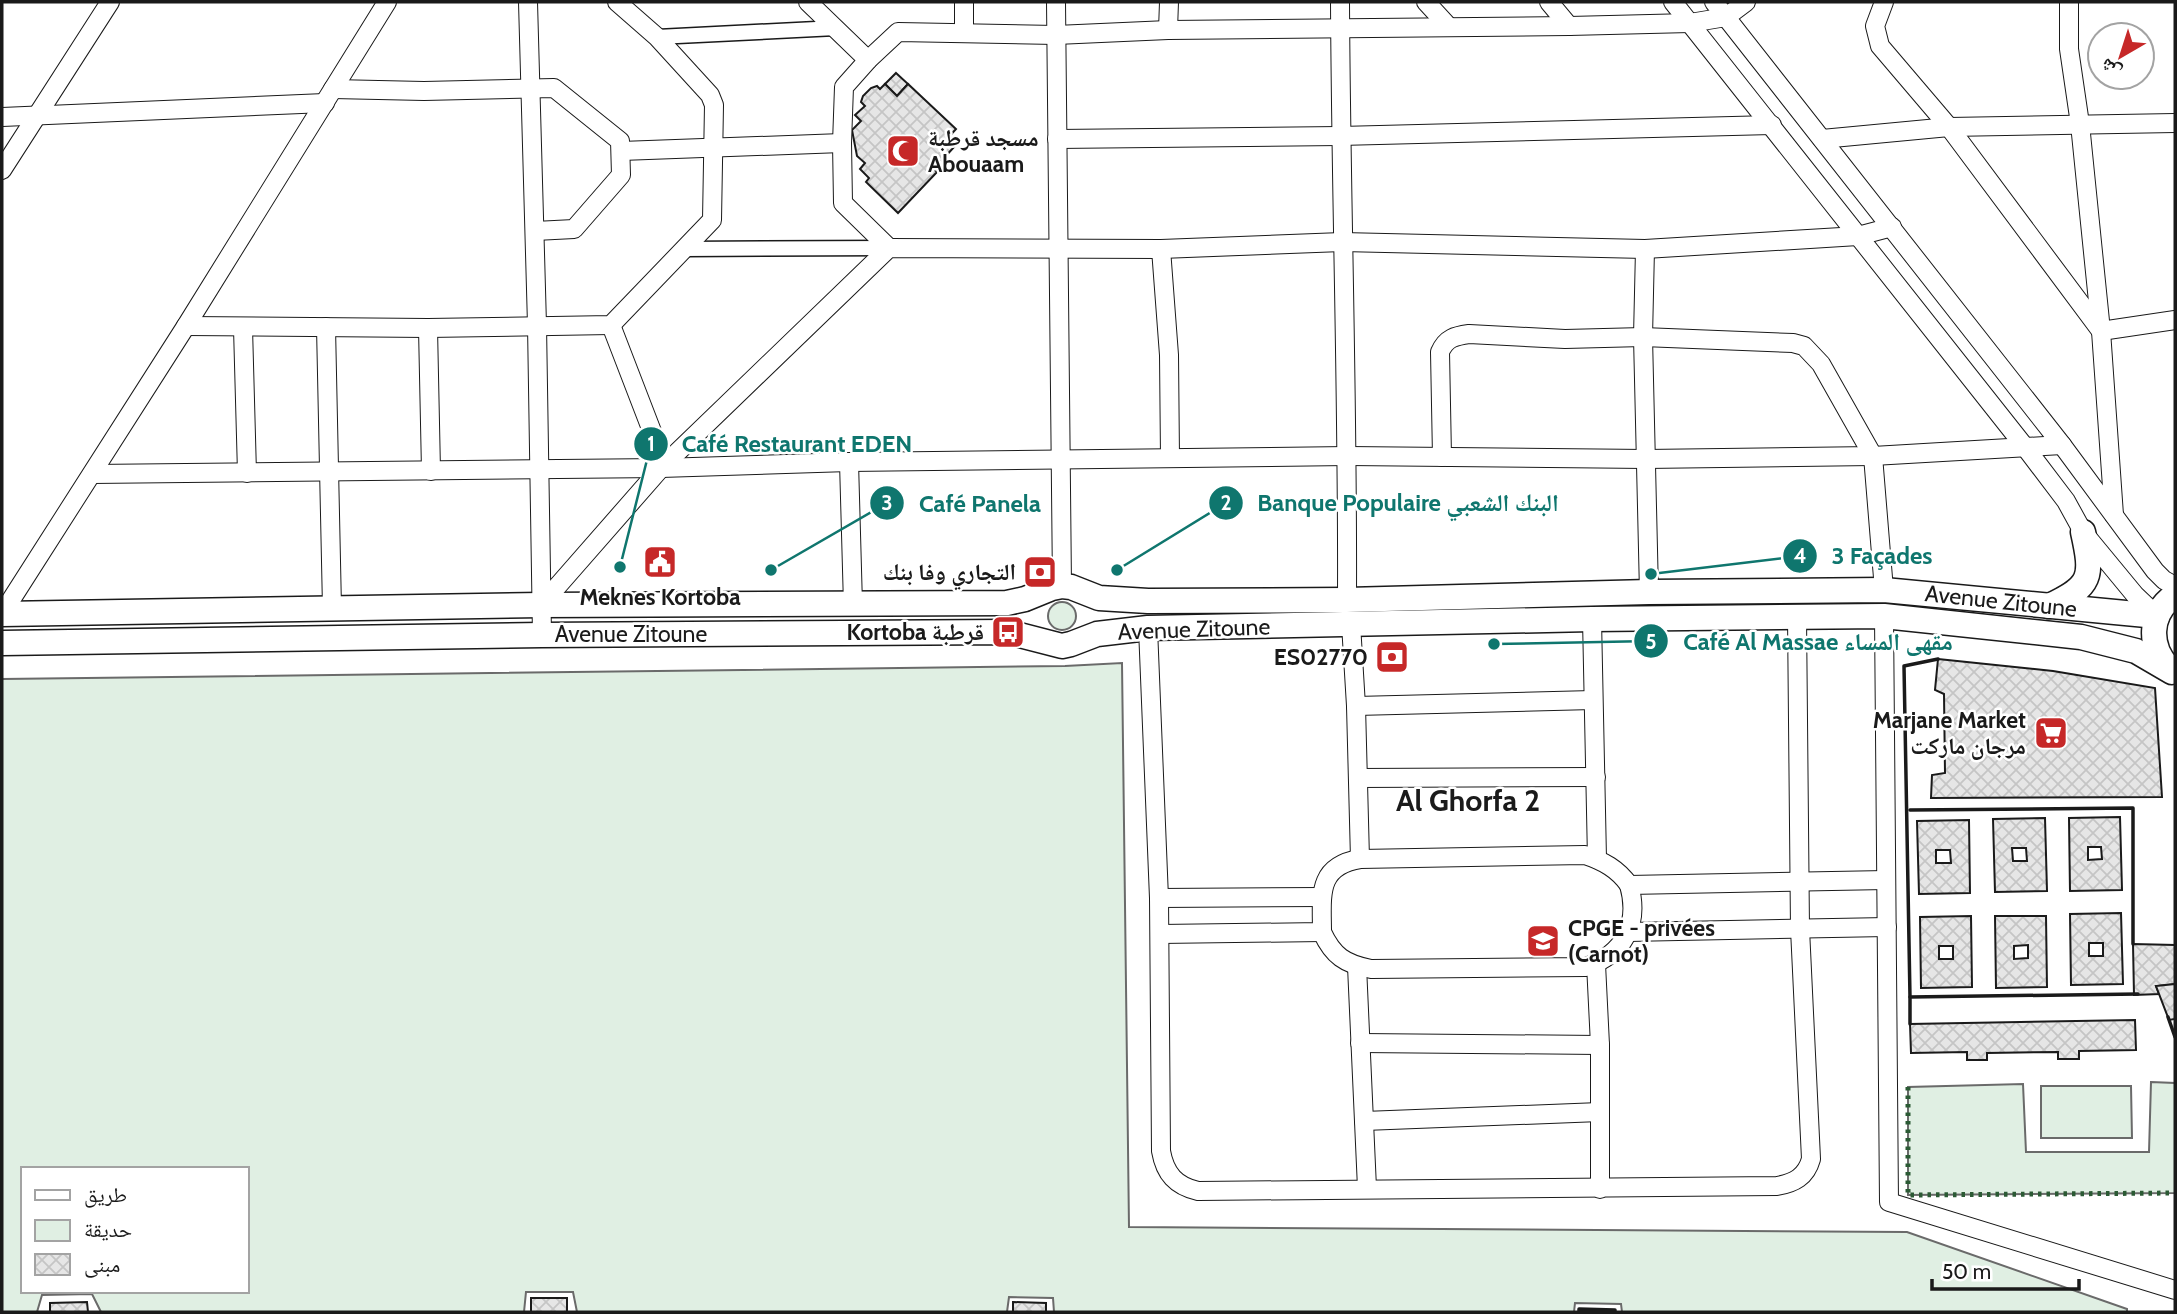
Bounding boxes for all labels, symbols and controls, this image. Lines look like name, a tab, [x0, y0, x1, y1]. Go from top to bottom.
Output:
north arrow	[2086, 21, 2156, 91]
text: ش	[2096, 54, 2126, 84]
place label: مسجد قرطبة Abouaam	[928, 124, 1039, 178]
mosque icon: مسجد قرطبة Abouaam	[884, 132, 922, 170]
callout: Café Restaurant EDEN	[633, 421, 927, 466]
text: Café Restaurant EDEN	[682, 429, 912, 458]
text: 1	[647, 431, 655, 456]
callout: Banque Populaire البنك الشعبي	[1209, 480, 1573, 525]
callout: Café Panela	[870, 481, 1055, 526]
text: Banque Populaire البنك الشعبي	[1257, 488, 1559, 522]
text: Café Panela	[919, 489, 1041, 518]
text: 3	[881, 490, 893, 515]
text: 2	[1220, 490, 1232, 515]
callout: 3 Façades	[1783, 533, 1947, 578]
text: 3 Façades	[1831, 541, 1933, 570]
public building icon: Meknes Kortoba	[641, 543, 679, 581]
text: 4	[1793, 543, 1807, 568]
bank icon: التجاري وفا بنك	[1021, 553, 1059, 591]
place label: التجاري وفا بنك	[883, 558, 1016, 591]
street label: Avenue Zitoune	[1924, 579, 2078, 623]
place label: Meknes Kortoba	[579, 583, 741, 611]
street label: Avenue Zitoune	[1117, 612, 1271, 646]
bus stop icon: Kortoba قرطبة	[989, 613, 1027, 651]
place label: Kortoba قرطبة	[847, 618, 984, 646]
callout: Café Al Massae مقهى المساء	[1634, 619, 1967, 664]
street label: Avenue Zitoune	[555, 620, 707, 648]
text: Café Al Massae مقهى المساء	[1683, 627, 1953, 656]
text: 5	[1645, 629, 1657, 654]
bank icon: ES02770	[1373, 638, 1411, 676]
place label: ES02770	[1274, 643, 1368, 671]
place label: Marjane Market مرجان ماركت	[1873, 706, 2026, 760]
supermarket icon: Marjane Market مرجان ماركت	[2032, 714, 2070, 752]
district label: Al Ghorfa 2	[1396, 782, 1540, 819]
place label: CPGE - privées (Carnot)	[1568, 914, 1715, 968]
school or university icon: CPGE - privées (Carnot)	[1524, 922, 1562, 960]
legend	[21, 1167, 248, 1293]
text: طريق	[84, 1182, 127, 1208]
text: حديقة	[84, 1217, 132, 1242]
scale bar	[1932, 1248, 2079, 1292]
text: مبنى	[84, 1252, 120, 1278]
text: 50 m	[1942, 1259, 1991, 1284]

